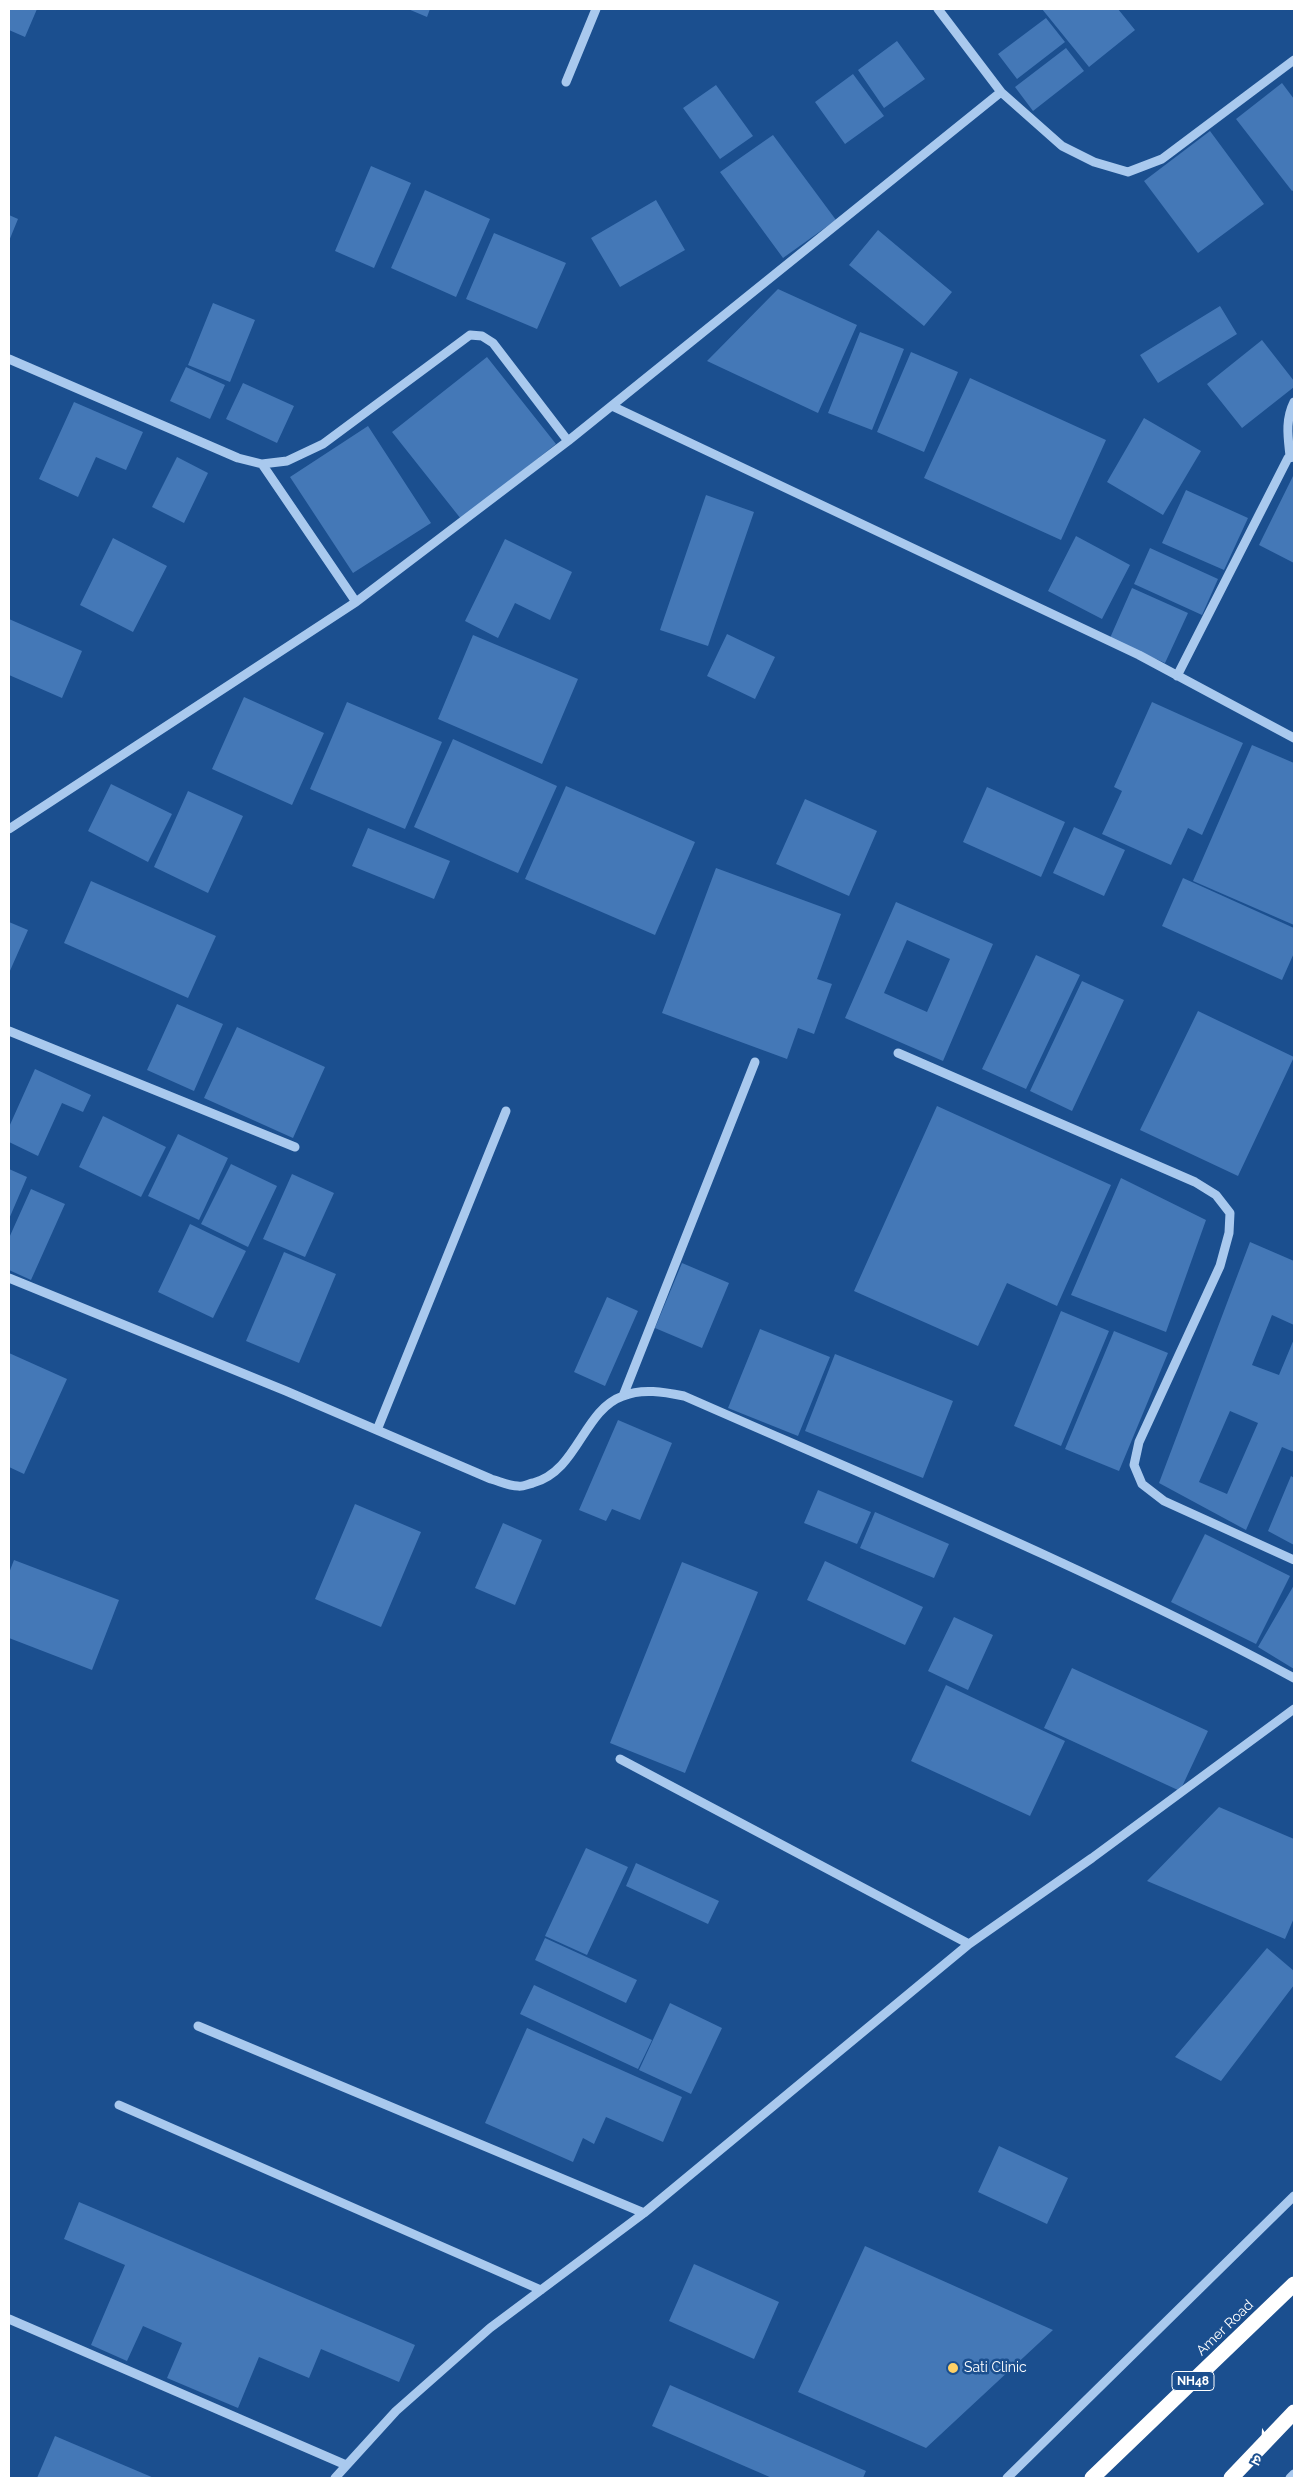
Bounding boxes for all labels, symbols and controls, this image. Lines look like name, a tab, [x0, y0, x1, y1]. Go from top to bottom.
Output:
street label: Amer Road	[1193, 2297, 1257, 2359]
place label: Sati Clinic	[964, 2360, 1027, 2376]
marker: Sati Clinic	[946, 2361, 960, 2375]
road number: NH48	[1172, 2372, 1214, 2390]
north arrow	[1238, 2422, 1288, 2472]
text: उ	[1250, 2452, 1264, 2470]

